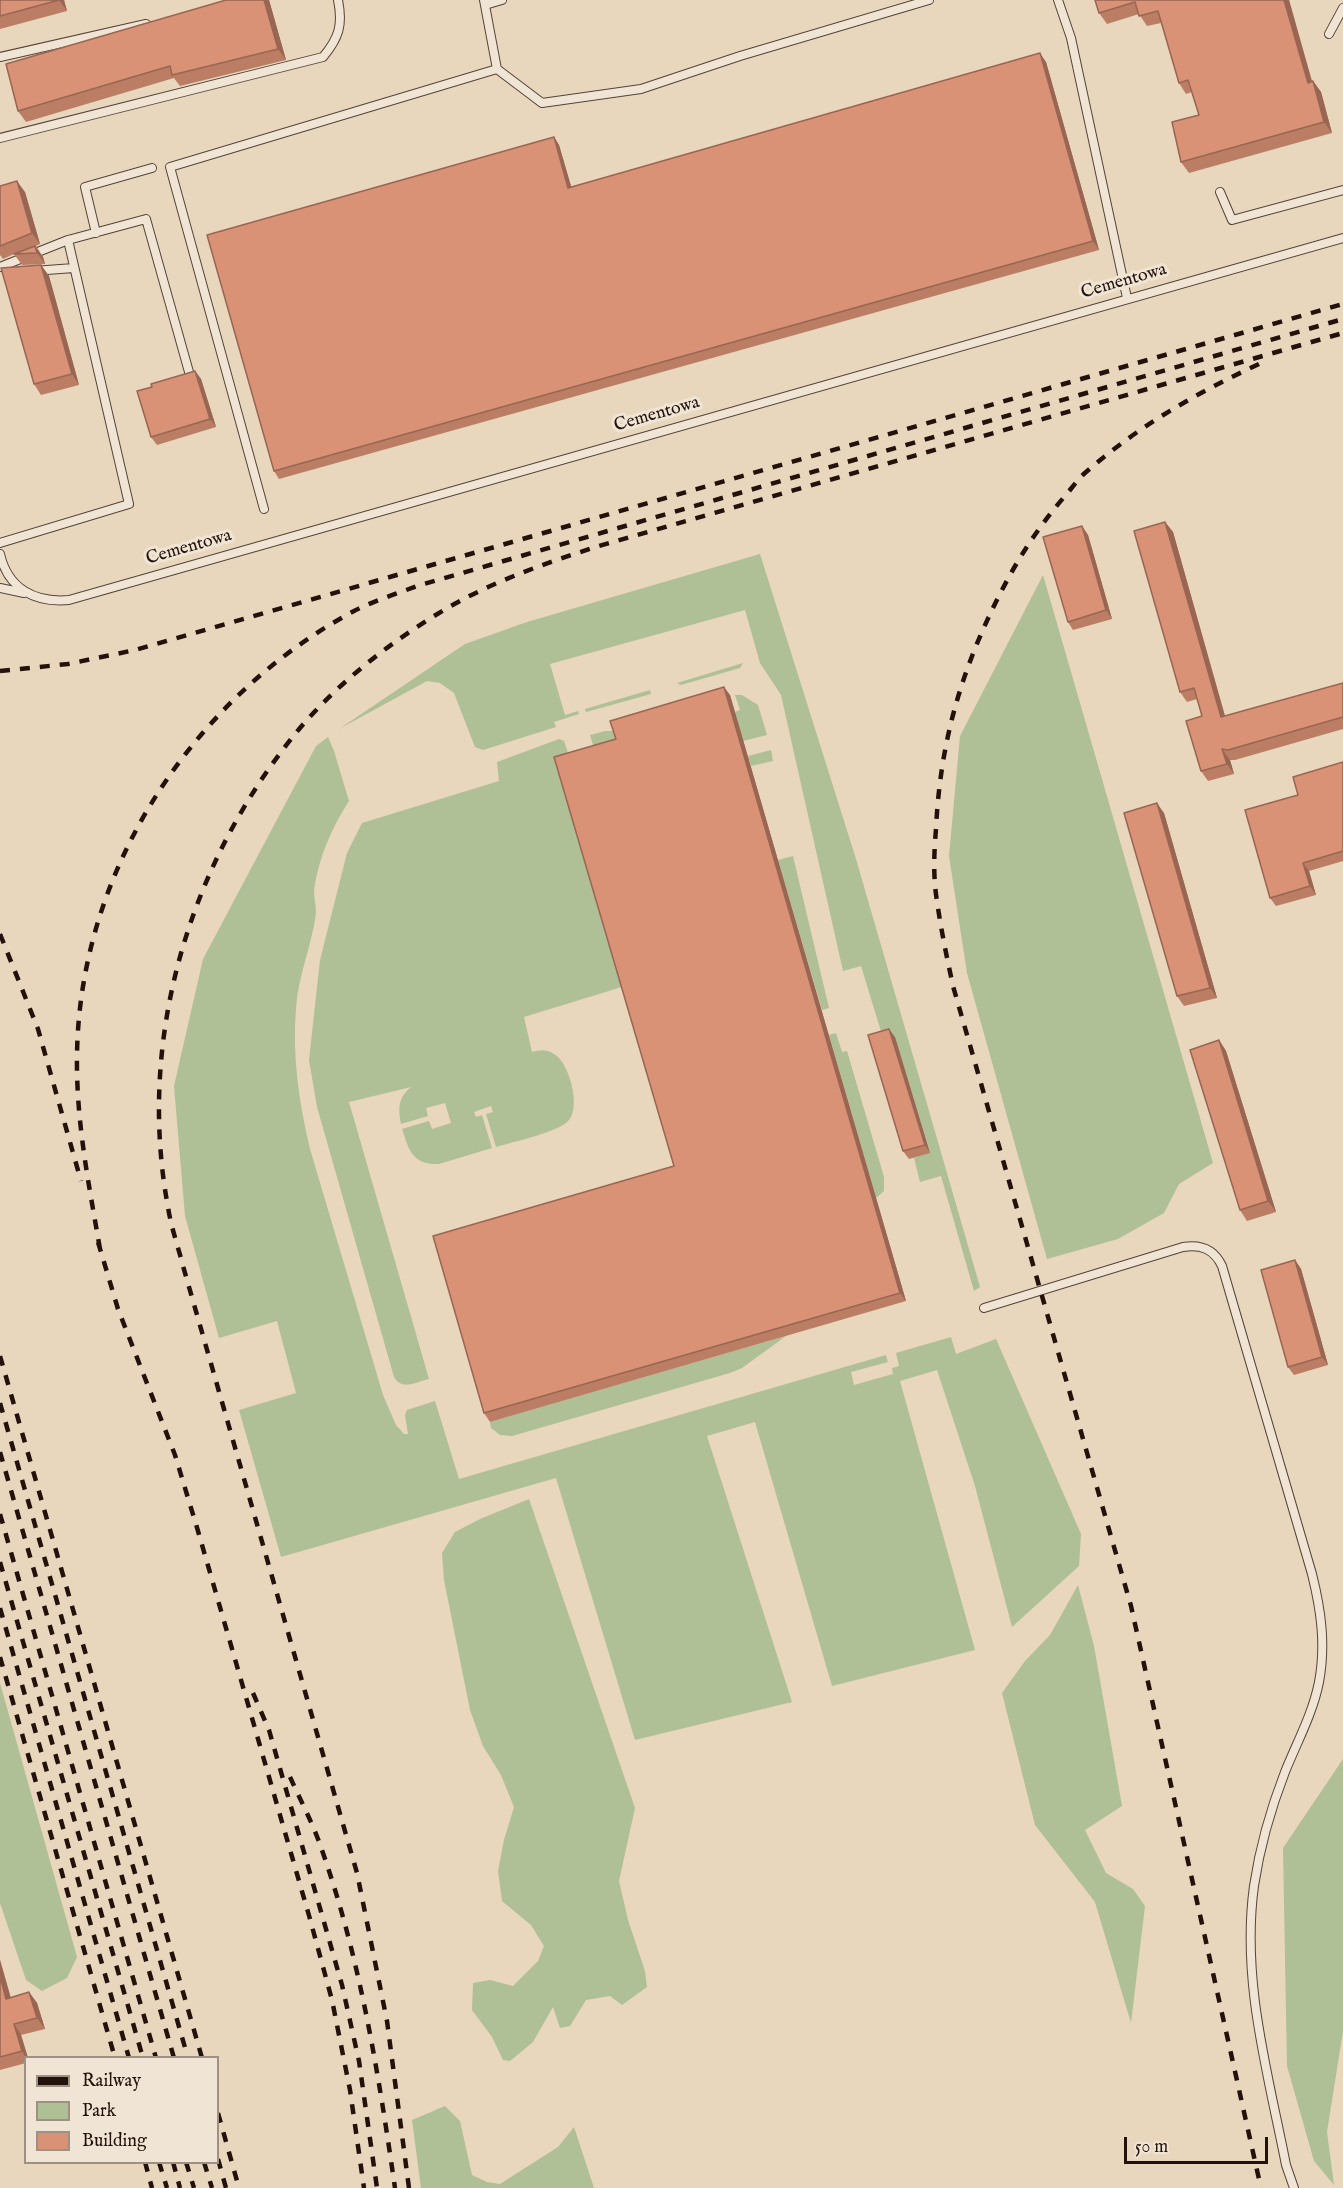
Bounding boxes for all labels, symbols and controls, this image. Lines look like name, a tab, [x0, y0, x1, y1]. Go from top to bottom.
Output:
street label: Cementowa	[1079, 259, 1169, 305]
street label: Cementowa	[612, 392, 702, 438]
street label: Cementowa	[144, 525, 234, 571]
legend	[24, 2056, 219, 2164]
text: Railway	[82, 2070, 141, 2093]
text: Park	[82, 2100, 116, 2123]
scale bar	[1127, 2125, 1271, 2163]
text: Building	[82, 2130, 147, 2153]
text: 50 m	[1135, 2136, 1168, 2159]

